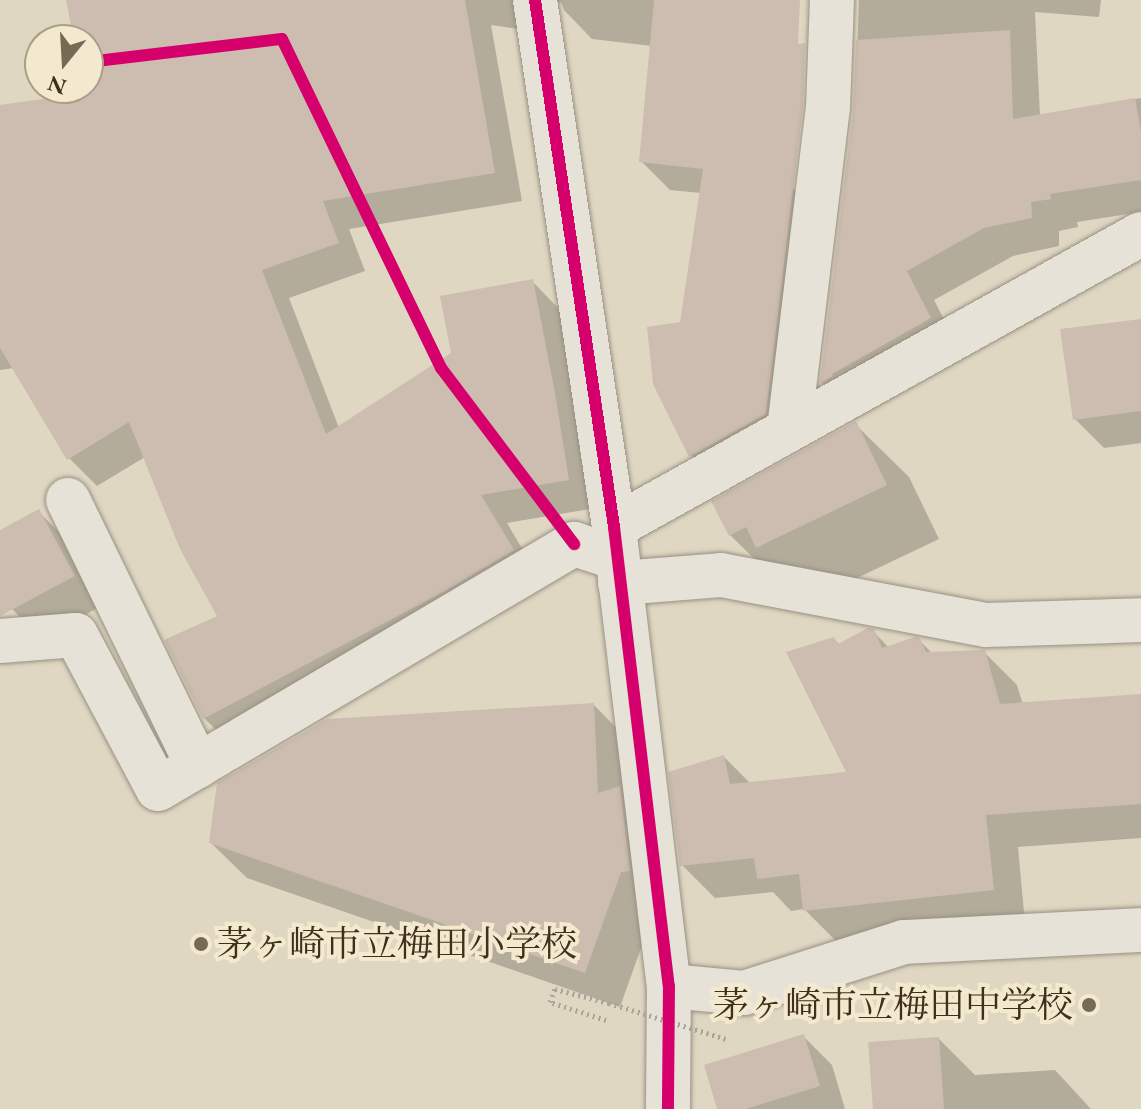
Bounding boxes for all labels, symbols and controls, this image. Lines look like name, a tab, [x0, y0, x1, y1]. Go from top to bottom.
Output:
north arrow	[24, 24, 104, 104]
text: N	[44, 69, 70, 102]
place label: 茅ヶ崎市立梅田小学校	[217, 922, 577, 966]
marker: 茅ヶ崎市立梅田小学校	[192, 935, 210, 953]
place label: 茅ヶ崎市立梅田中学校	[713, 983, 1073, 1027]
marker: 茅ヶ崎市立梅田中学校	[1080, 996, 1098, 1014]

